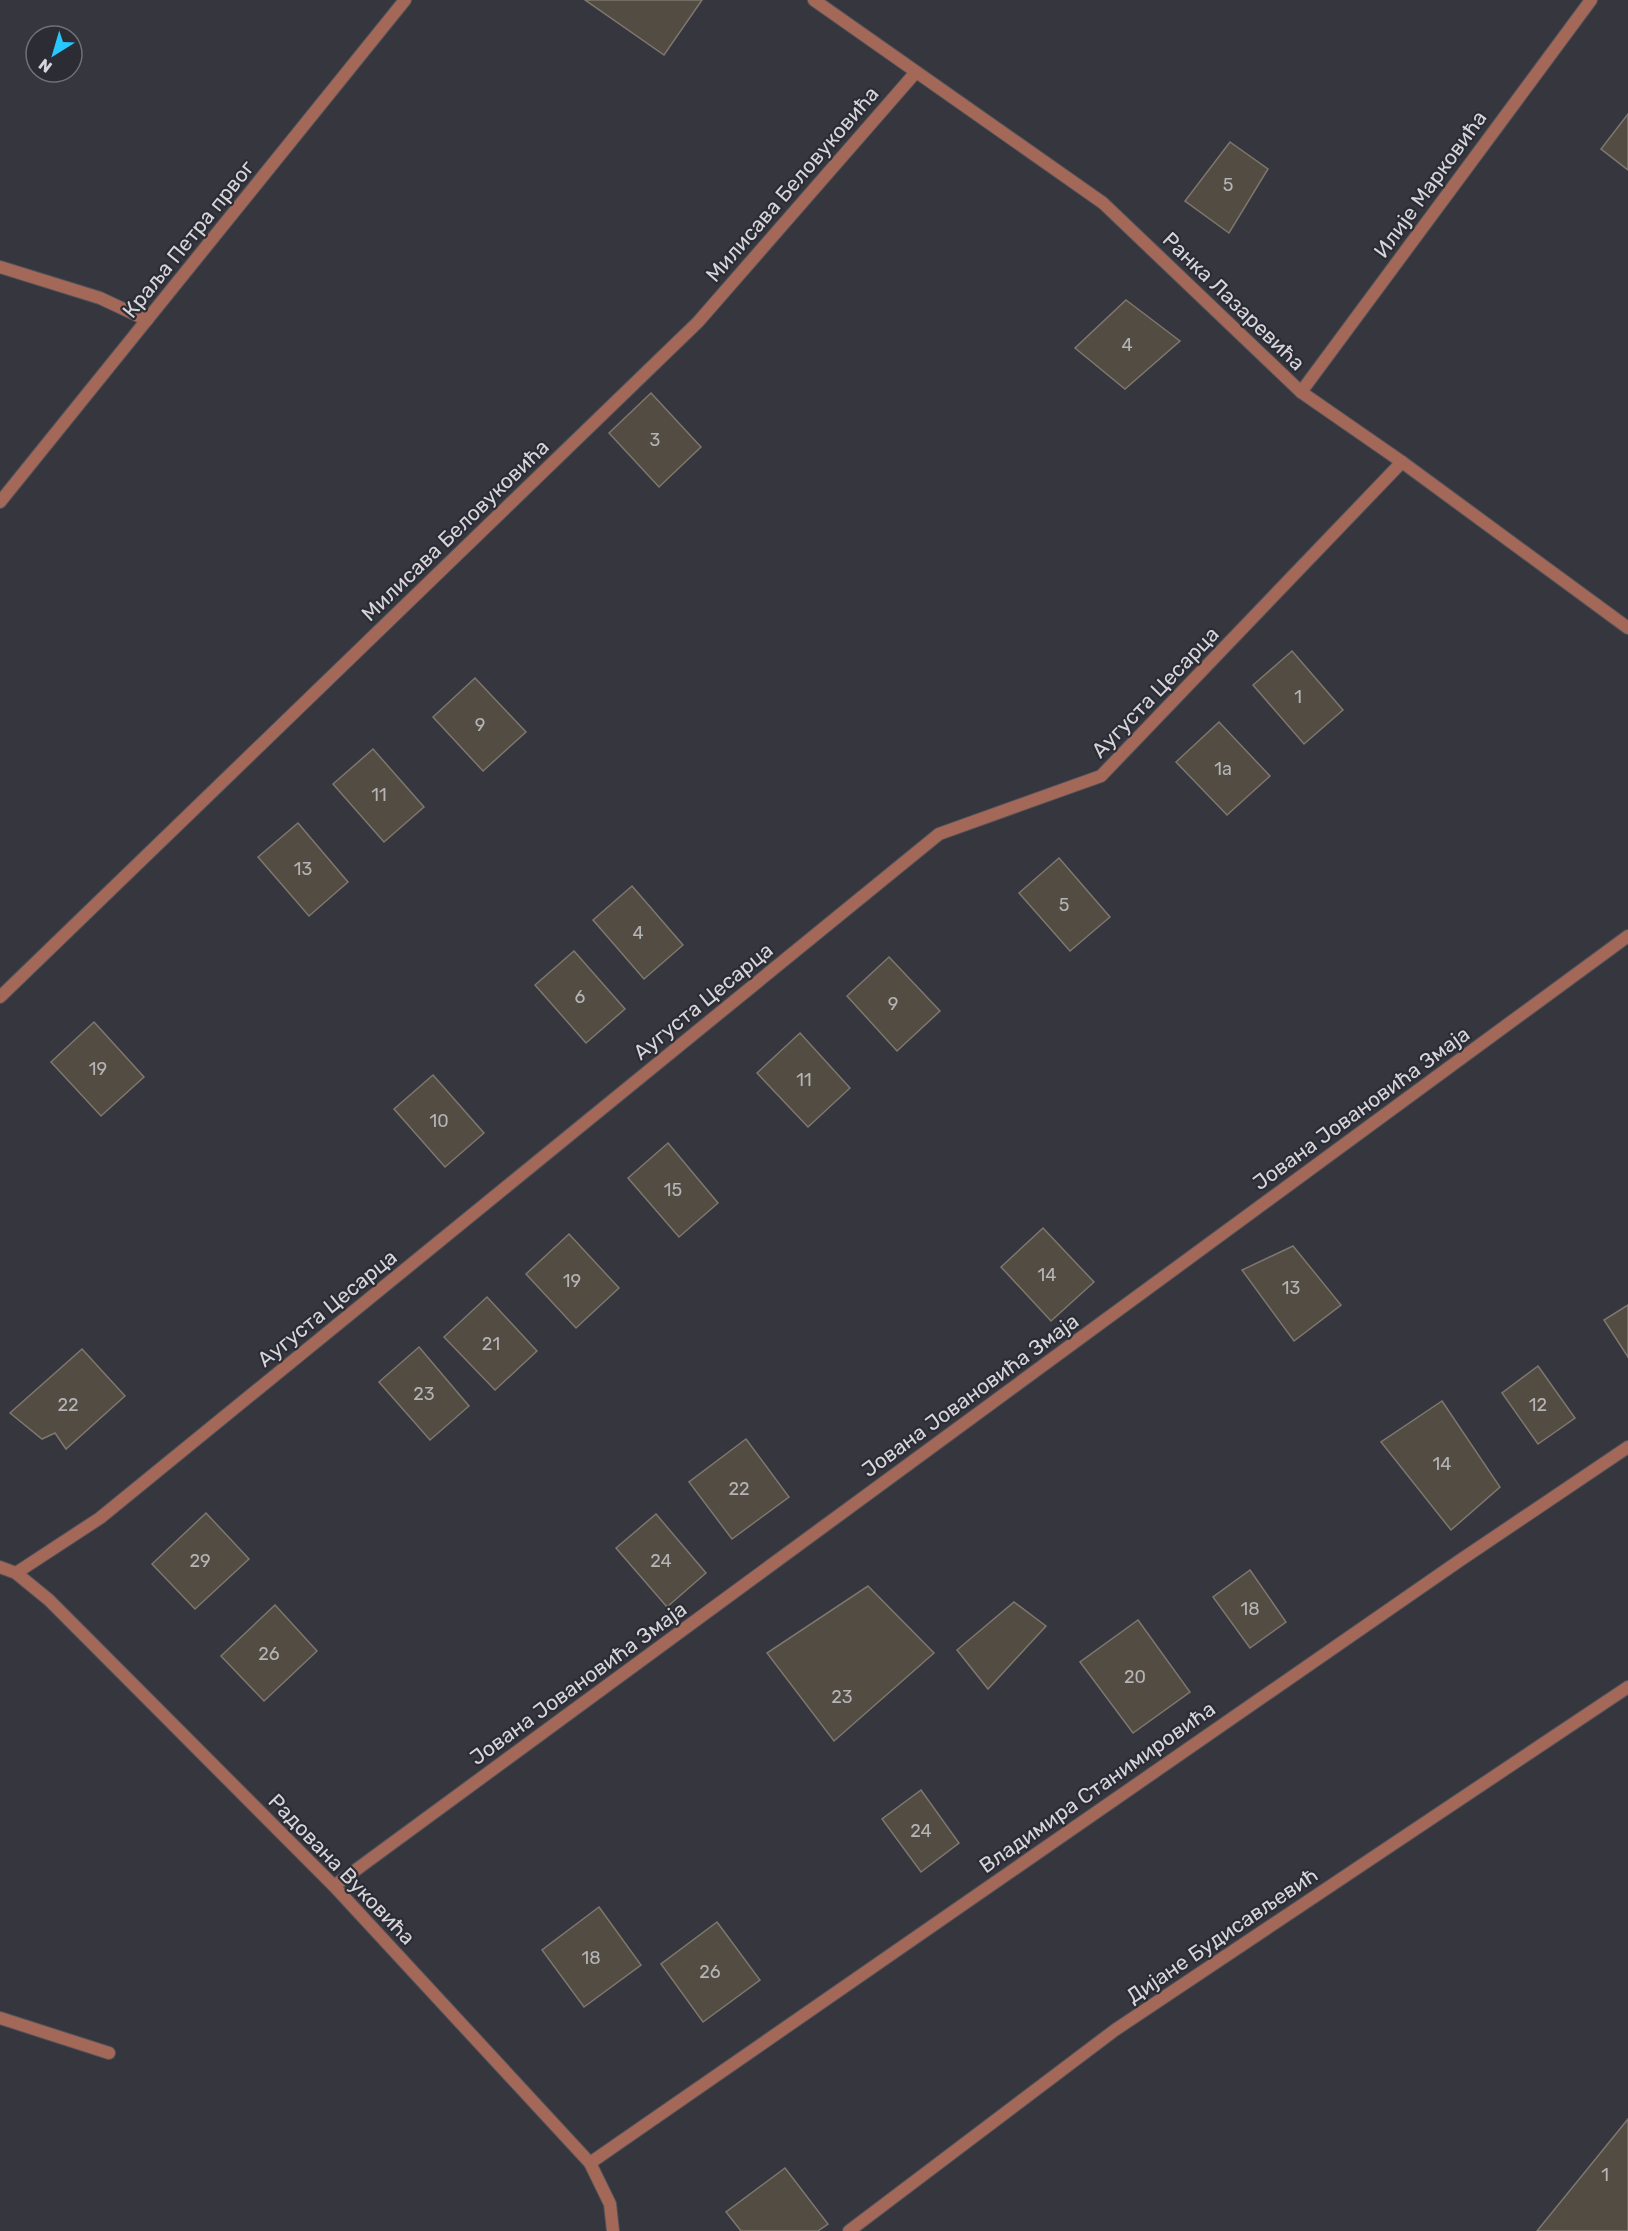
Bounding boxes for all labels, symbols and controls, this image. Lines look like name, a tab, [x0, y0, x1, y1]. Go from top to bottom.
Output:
north arrow	[24, 24, 84, 84]
text: N	[35, 55, 56, 77]
street label: Милисава Беловуковића	[700, 81, 884, 287]
street label: Илије Марковића	[1368, 106, 1492, 262]
street label: Краља Петра првог	[117, 155, 259, 323]
house number: 5	[1223, 174, 1233, 196]
street label: Ранка Лазаревића	[1158, 227, 1310, 375]
house number: 4	[1121, 334, 1133, 356]
house number: 3	[650, 429, 660, 451]
street label: Милисава Беловуковића	[356, 434, 554, 626]
street label: Аугуста Цесарца	[1086, 621, 1224, 763]
house number: 1	[1294, 686, 1302, 708]
house number: 9	[475, 714, 485, 736]
house number: 1a	[1214, 758, 1232, 780]
house number: 11	[371, 784, 387, 806]
house number: 13	[294, 858, 312, 880]
house number: 5	[1059, 894, 1069, 916]
house number: 4	[632, 922, 644, 944]
street label: Аугуста Цесарца	[628, 937, 778, 1065]
house number: 6	[575, 986, 586, 1008]
house number: 9	[888, 993, 898, 1015]
street label: Јована Јовановића Змаја	[1248, 1021, 1474, 1195]
house number: 19	[89, 1058, 107, 1080]
house number: 11	[796, 1069, 812, 1091]
house number: 10	[429, 1110, 449, 1132]
house number: 15	[664, 1179, 682, 1201]
street label: Аугуста Цесарца	[252, 1244, 402, 1372]
house number: 14	[1038, 1264, 1056, 1286]
house number: 19	[563, 1270, 581, 1292]
house number: 13	[1282, 1277, 1300, 1299]
street label: Јована Јовановића Змаја	[857, 1308, 1083, 1482]
house number: 21	[482, 1333, 500, 1355]
house number: 23	[413, 1383, 435, 1405]
house number: 22	[57, 1394, 79, 1416]
house number: 12	[1529, 1394, 1547, 1416]
house number: 14	[1433, 1453, 1451, 1475]
house number: 22	[728, 1478, 750, 1500]
house number: 29	[189, 1550, 211, 1572]
house number: 24	[650, 1550, 672, 1572]
street label: Јована Јовановића Змаја	[465, 1596, 691, 1770]
house number: 18	[1240, 1598, 1260, 1620]
house number: 26	[258, 1643, 280, 1665]
house number: 20	[1124, 1666, 1146, 1688]
house number: 23	[831, 1686, 853, 1708]
street label: Владимира Станимировића	[974, 1696, 1220, 1878]
street label: Радована Вуковића	[264, 1788, 420, 1950]
house number: 24	[910, 1820, 932, 1842]
street label: Дијане Будисављевић	[1122, 1862, 1322, 2008]
house number: 18	[581, 1947, 601, 1969]
house number: 26	[699, 1961, 721, 1983]
house number: 1	[1601, 2164, 1609, 2186]

